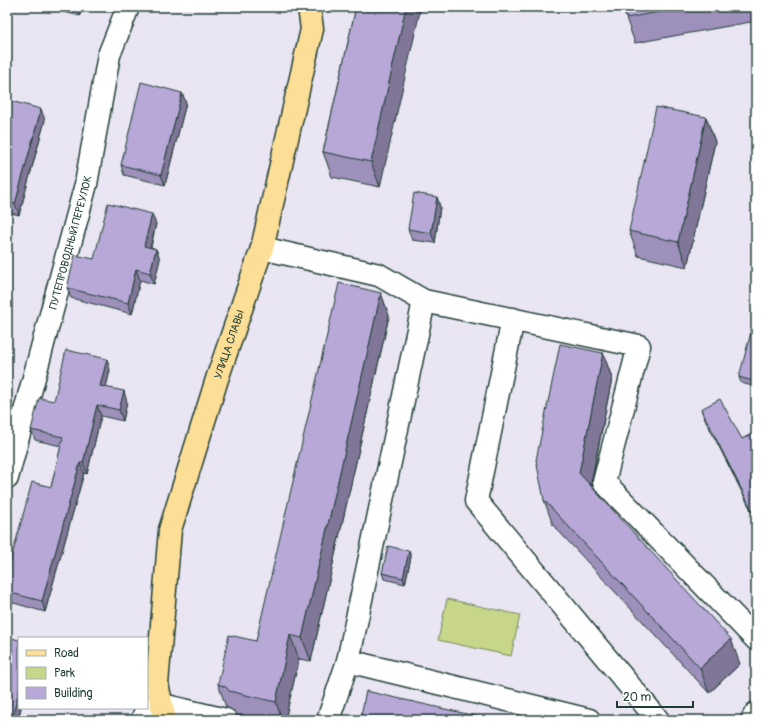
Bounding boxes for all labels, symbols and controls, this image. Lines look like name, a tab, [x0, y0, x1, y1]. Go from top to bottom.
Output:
street label: ПУТЕПРОВОДНЫЙ ПЕРЕУЛОК	[46, 174, 94, 311]
street label: УЛИЦА СЛАВЫ	[211, 308, 247, 381]
legend	[18, 637, 148, 709]
text: Road	[54, 646, 79, 661]
text: Park	[54, 666, 75, 681]
scale bar	[617, 683, 693, 709]
text: Building	[54, 686, 93, 701]
text: 20 m	[623, 690, 652, 705]

